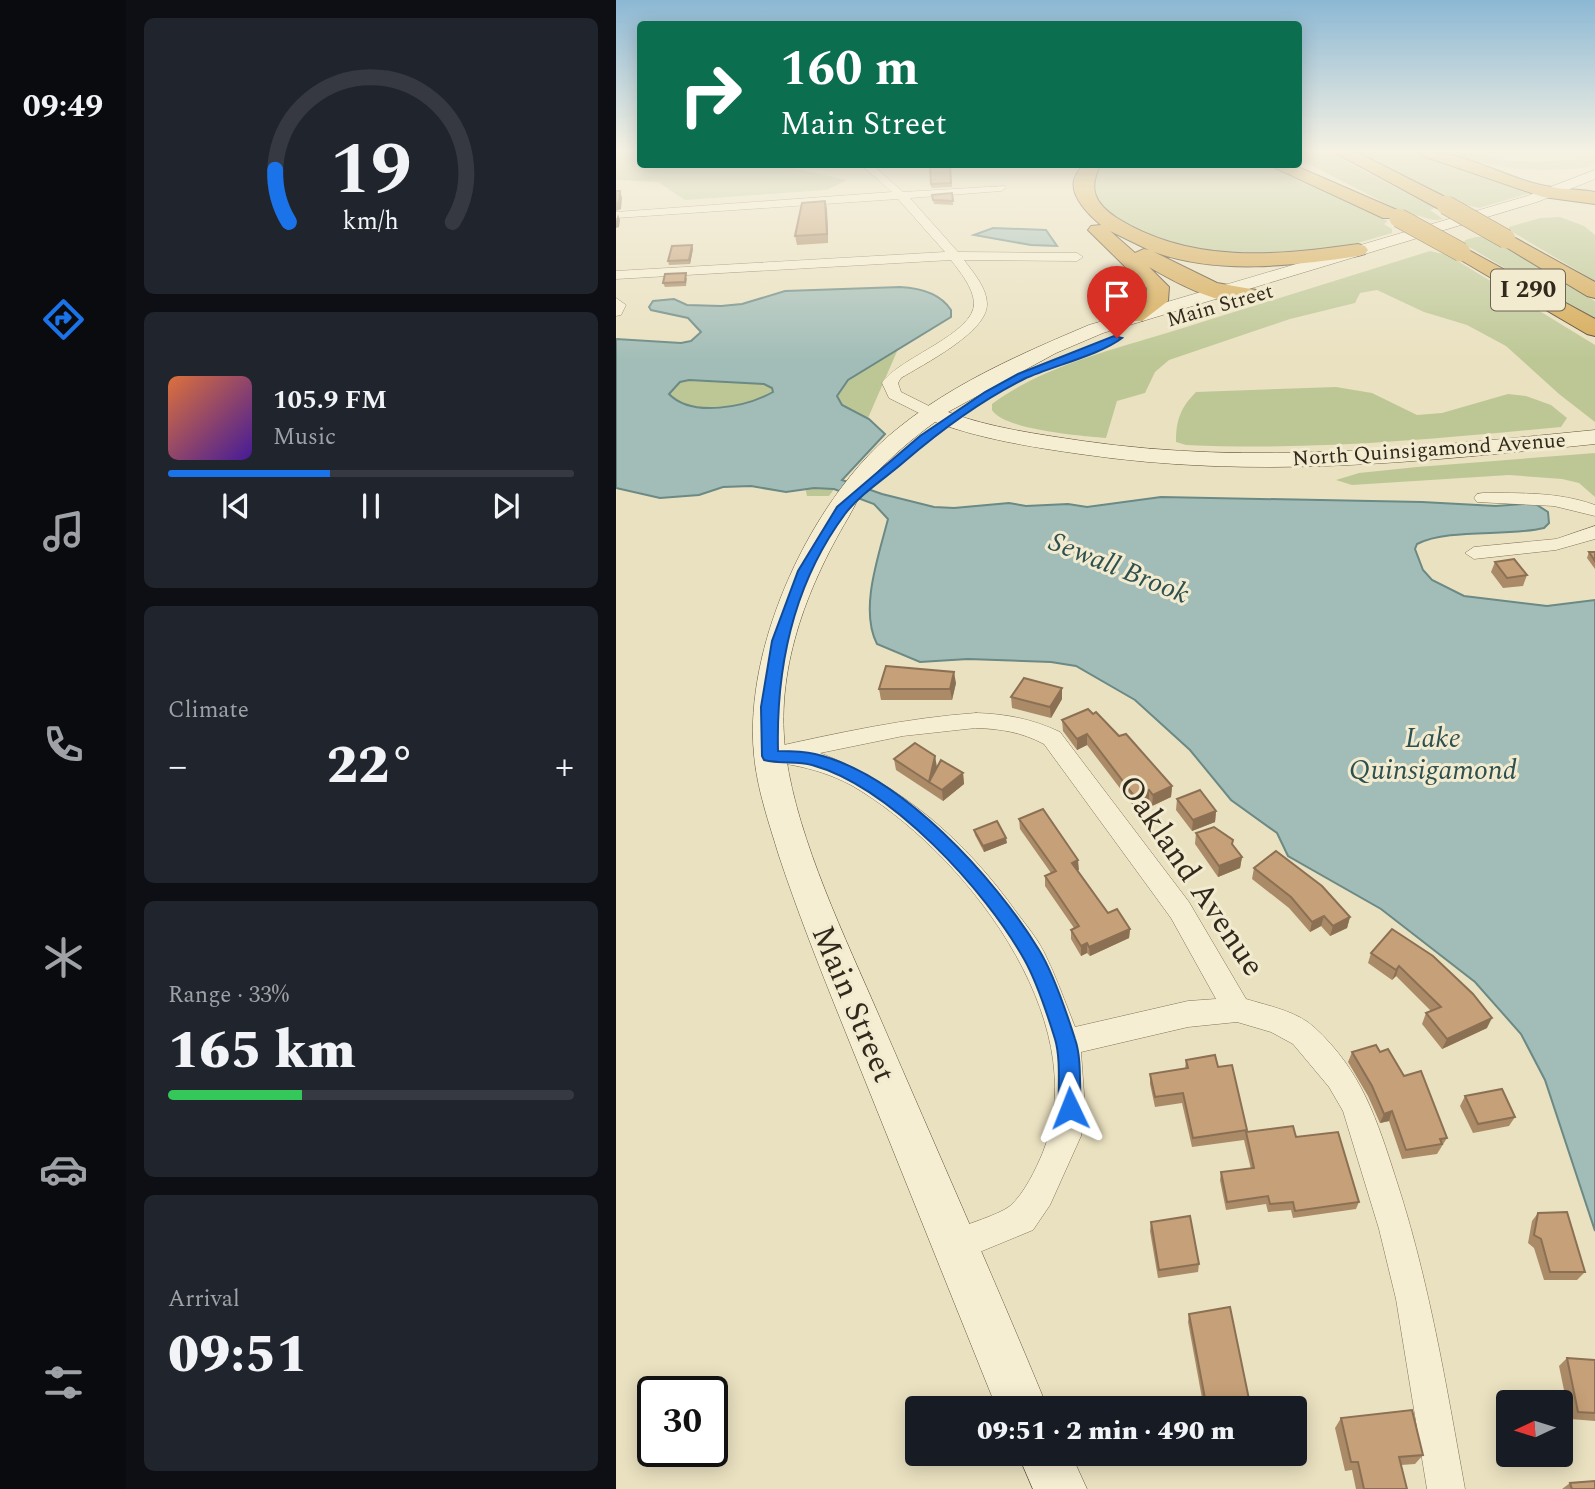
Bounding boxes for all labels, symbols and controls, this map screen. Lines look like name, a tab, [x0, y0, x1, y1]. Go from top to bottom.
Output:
text: 160 m	[780, 32, 919, 107]
icon: right	[665, 49, 756, 140]
text: 09:49	[23, 82, 103, 131]
text: Main Street	[780, 100, 947, 149]
text: 19	[330, 115, 412, 226]
text: km/h	[343, 203, 399, 241]
pin	[1087, 266, 1147, 338]
road number: I 290	[1491, 270, 1565, 310]
street label: Main Street	[1163, 276, 1277, 336]
icon: arrive	[1098, 277, 1136, 315]
icon: directions	[39, 295, 88, 344]
text: 105.9 FM	[273, 380, 387, 420]
text: Music	[273, 420, 336, 455]
street label: North Quinsigamond Avenue	[1291, 424, 1567, 476]
icon: previous	[217, 487, 255, 525]
icon: pause	[352, 487, 390, 525]
icon: next	[487, 487, 525, 525]
icon: music	[39, 507, 88, 556]
water label: Sewall Brook	[1042, 520, 1196, 616]
text: Climate	[168, 693, 249, 728]
water label: Lake Quinsigamond	[1349, 717, 1517, 792]
icon: phone	[39, 720, 88, 769]
text: 22°	[327, 727, 415, 806]
text: −	[168, 738, 187, 796]
text: +	[555, 738, 574, 796]
street label: Oakland Avenue	[1105, 765, 1277, 987]
street label: Main Street	[798, 918, 908, 1090]
icon: climate	[39, 933, 88, 982]
text: Range · 33%	[168, 978, 289, 1013]
text: 165 km	[168, 1012, 356, 1091]
position arrow	[1033, 1071, 1107, 1145]
icon: car	[39, 1145, 88, 1194]
text: Arrival	[168, 1282, 240, 1317]
text: 09:51	[168, 1316, 307, 1395]
icon: filters	[39, 1358, 88, 1407]
speed limit sign: 30	[637, 1376, 728, 1467]
north arrow	[1496, 1390, 1573, 1466]
map controls	[1496, 1390, 1573, 1467]
text: 09:51 · 2 min · 490 m	[977, 1411, 1235, 1451]

